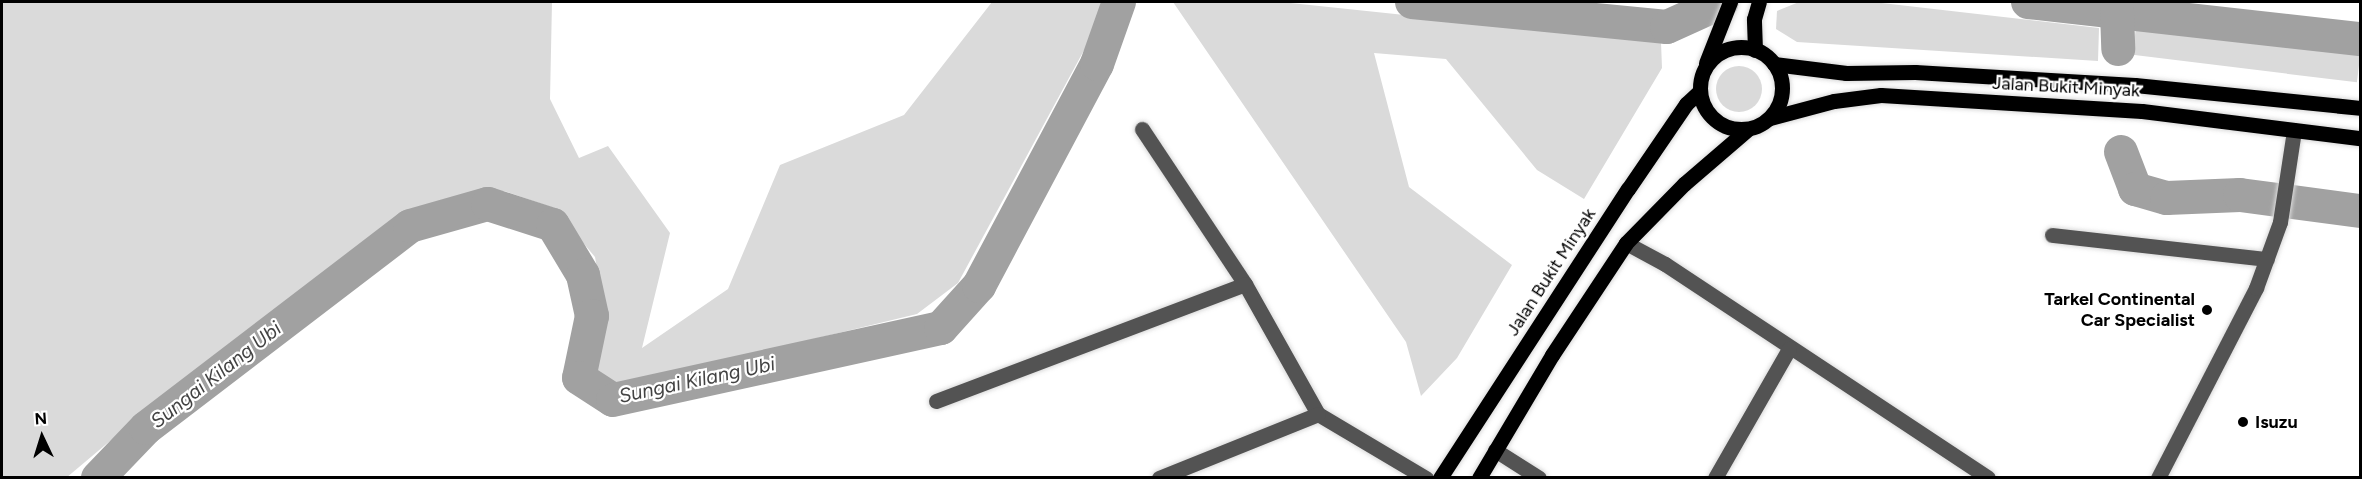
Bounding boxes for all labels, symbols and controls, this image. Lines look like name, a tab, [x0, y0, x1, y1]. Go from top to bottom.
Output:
street label: Jalan Bukit Minyak	[1992, 72, 2140, 102]
street label: Jalan Bukit Minyak	[1502, 204, 1600, 340]
place label: Tarkel Continental Car Specialist	[2044, 289, 2195, 332]
marker: Tarkel Continental Car Specialist	[2200, 303, 2214, 317]
water label: Sungai Kilang Ubi	[146, 317, 286, 433]
water label: Sungai Kilang Ubi	[617, 352, 777, 408]
north arrow	[12, 407, 72, 467]
text: N	[34, 409, 48, 428]
place label: Isuzu	[2255, 411, 2298, 433]
marker: Isuzu	[2236, 415, 2250, 429]

